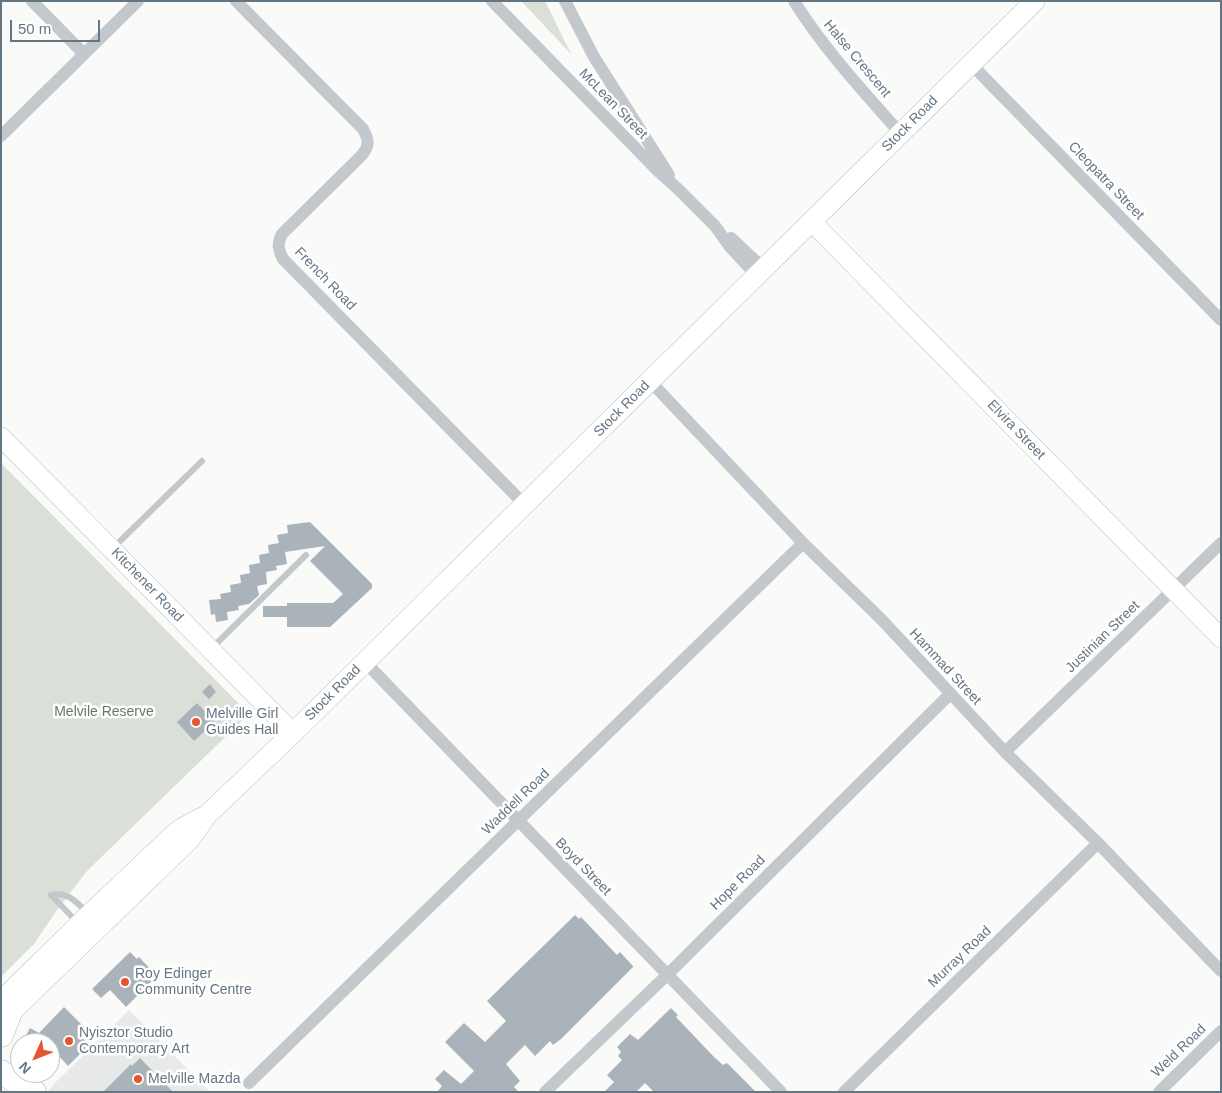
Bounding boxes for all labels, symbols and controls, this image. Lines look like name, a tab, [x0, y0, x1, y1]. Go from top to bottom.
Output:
scale bar	[12, 10, 102, 42]
street label: Halse Crescent	[820, 17, 894, 101]
text: 50 m	[18, 20, 51, 37]
street label: McLean Street	[575, 65, 651, 143]
street label: Stock Road	[878, 92, 942, 156]
street label: Cleopatra Street	[1065, 138, 1147, 224]
street label: French Road	[291, 244, 359, 314]
street label: Stock Road	[590, 377, 654, 441]
street label: Elvira Street	[983, 397, 1049, 463]
street label: Kitchener Road	[107, 544, 187, 626]
street label: Justinian Street	[1062, 597, 1144, 677]
street label: Hammad Street	[905, 625, 985, 709]
street label: Stock Road	[301, 661, 365, 725]
park label: Melvile Reserve	[54, 704, 154, 720]
place label: Melville Girl Guides Hall	[206, 706, 278, 739]
marker: Melville Girl Guides Hall	[190, 716, 202, 728]
street label: Waddell Road	[479, 766, 553, 838]
street label: Boyd Street	[552, 835, 614, 899]
street label: Hope Road	[707, 852, 769, 914]
street label: Murray Road	[925, 923, 995, 991]
place label: Roy Edinger Community Centre	[135, 966, 252, 999]
marker: Roy Edinger Community Centre	[119, 976, 131, 988]
street label: Weld Road	[1148, 1021, 1210, 1081]
place label: Nyisztor Studio Contemporary Art	[79, 1025, 189, 1058]
north arrow	[10, 1033, 60, 1083]
marker: Nyisztor Studio Contemporary Art	[63, 1035, 75, 1047]
text: N	[16, 1059, 34, 1077]
place label: Melville Mazda	[148, 1071, 241, 1087]
marker: Melville Mazda	[132, 1073, 144, 1085]

